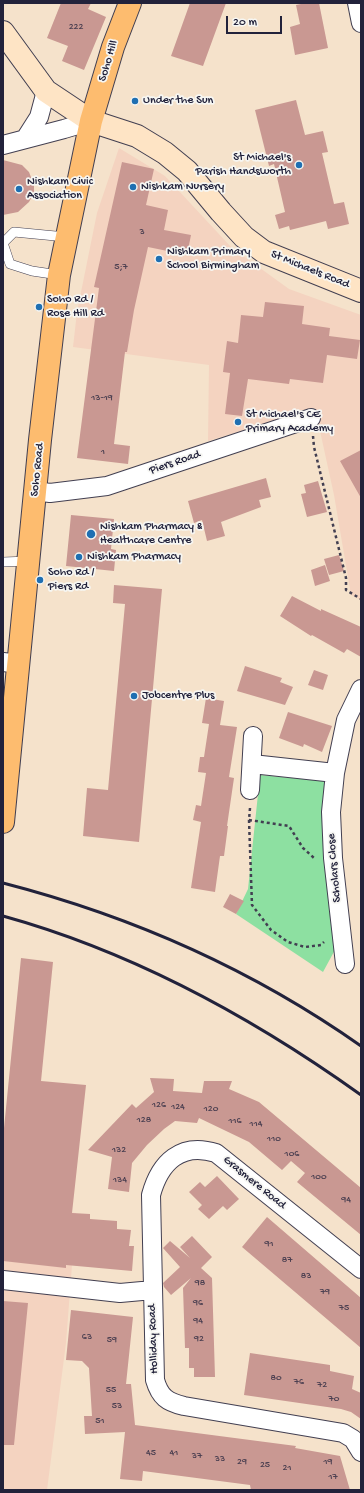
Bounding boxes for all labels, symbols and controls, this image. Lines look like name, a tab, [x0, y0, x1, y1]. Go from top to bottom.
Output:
scale bar	[228, 8, 284, 34]
text: 20 m	[233, 16, 257, 30]
house number: 222	[69, 21, 83, 33]
street label: Soho Hill	[96, 39, 122, 83]
place label: Under the Sun	[143, 94, 213, 108]
marker: Under the Sun	[130, 96, 140, 106]
place label: St Michael's Parish Handsworth	[195, 151, 291, 179]
marker: St Michael's Parish Handsworth	[294, 160, 304, 170]
place label: Nishkam Civic Association	[27, 175, 93, 203]
place label: Nishkam Nursery	[141, 180, 224, 194]
marker: Nishkam Nursery	[128, 182, 138, 192]
marker: Nishkam Civic Association	[14, 184, 24, 194]
house number: 3	[139, 226, 145, 238]
place label: Nishkam Primary School Birmingham	[167, 245, 259, 273]
street label: St Michaels Road	[268, 248, 352, 292]
marker: Nishkam Primary School Birmingham	[154, 254, 164, 264]
house number: 5;7	[114, 261, 128, 273]
place label: Soho Rd / Rose Hill Rd	[47, 293, 104, 321]
marker: Soho Rd / Rose Hill Rd	[34, 302, 44, 312]
house number: 13-19	[91, 392, 113, 404]
place label: St Michael's CE Primary Academy	[246, 408, 333, 436]
marker: St Michael's CE Primary Academy	[233, 417, 243, 427]
street label: Soho Road	[28, 443, 48, 497]
house number: 1	[101, 446, 105, 458]
street label: Piers Road	[148, 448, 202, 478]
place label: Nishkam Pharmacy & Healthcare Centre	[100, 520, 202, 548]
marker: Nishkam Pharmacy & Healthcare Centre	[85, 528, 97, 540]
place label: Nishkam Pharmacy	[87, 550, 181, 564]
marker: Nishkam Pharmacy	[74, 552, 84, 562]
place label: Soho Rd / Piers Rd	[48, 566, 94, 594]
marker: Soho Rd / Piers Rd	[35, 575, 45, 585]
place label: Jobcentre Plus	[142, 689, 214, 703]
marker: Jobcentre Plus	[129, 691, 139, 701]
street label: Scholars Close	[325, 833, 345, 903]
house number: 126	[152, 1099, 166, 1111]
house number: 124	[171, 1101, 185, 1113]
house number: 120	[204, 1103, 218, 1115]
house number: 128	[137, 1114, 151, 1126]
house number: 116	[228, 1115, 242, 1127]
house number: 114	[250, 1118, 262, 1130]
house number: 110	[267, 1133, 281, 1145]
house number: 132	[112, 1144, 126, 1156]
house number: 106	[285, 1148, 299, 1160]
street label: Grasmere Road	[220, 1153, 288, 1213]
house number: 100	[311, 1171, 327, 1183]
house number: 134	[113, 1174, 127, 1186]
house number: 94	[341, 1194, 351, 1206]
house number: 91	[264, 1238, 274, 1250]
house number: 87	[282, 1254, 292, 1266]
house number: 83	[301, 1270, 311, 1282]
house number: 98	[195, 1277, 205, 1289]
house number: 79	[320, 1286, 330, 1298]
house number: 96	[193, 1297, 203, 1309]
house number: 75	[339, 1302, 349, 1314]
street label: Holliday Road	[146, 1304, 162, 1374]
house number: 94	[193, 1315, 203, 1327]
house number: 63	[82, 1331, 92, 1343]
house number: 92	[194, 1333, 204, 1345]
house number: 59	[107, 1334, 117, 1346]
house number: 80	[270, 1372, 282, 1384]
house number: 76	[294, 1376, 304, 1388]
house number: 72	[317, 1379, 327, 1391]
house number: 55	[106, 1384, 116, 1396]
house number: 70	[329, 1393, 339, 1405]
house number: 53	[112, 1400, 122, 1412]
house number: 51	[95, 1415, 105, 1427]
house number: 45	[146, 1447, 156, 1459]
house number: 41	[170, 1447, 178, 1459]
house number: 37	[192, 1450, 202, 1462]
house number: 33	[215, 1453, 225, 1465]
house number: 29	[237, 1456, 247, 1468]
house number: 19	[323, 1456, 333, 1468]
house number: 25	[260, 1459, 270, 1471]
house number: 21	[283, 1462, 291, 1474]
house number: 17	[328, 1471, 338, 1483]

